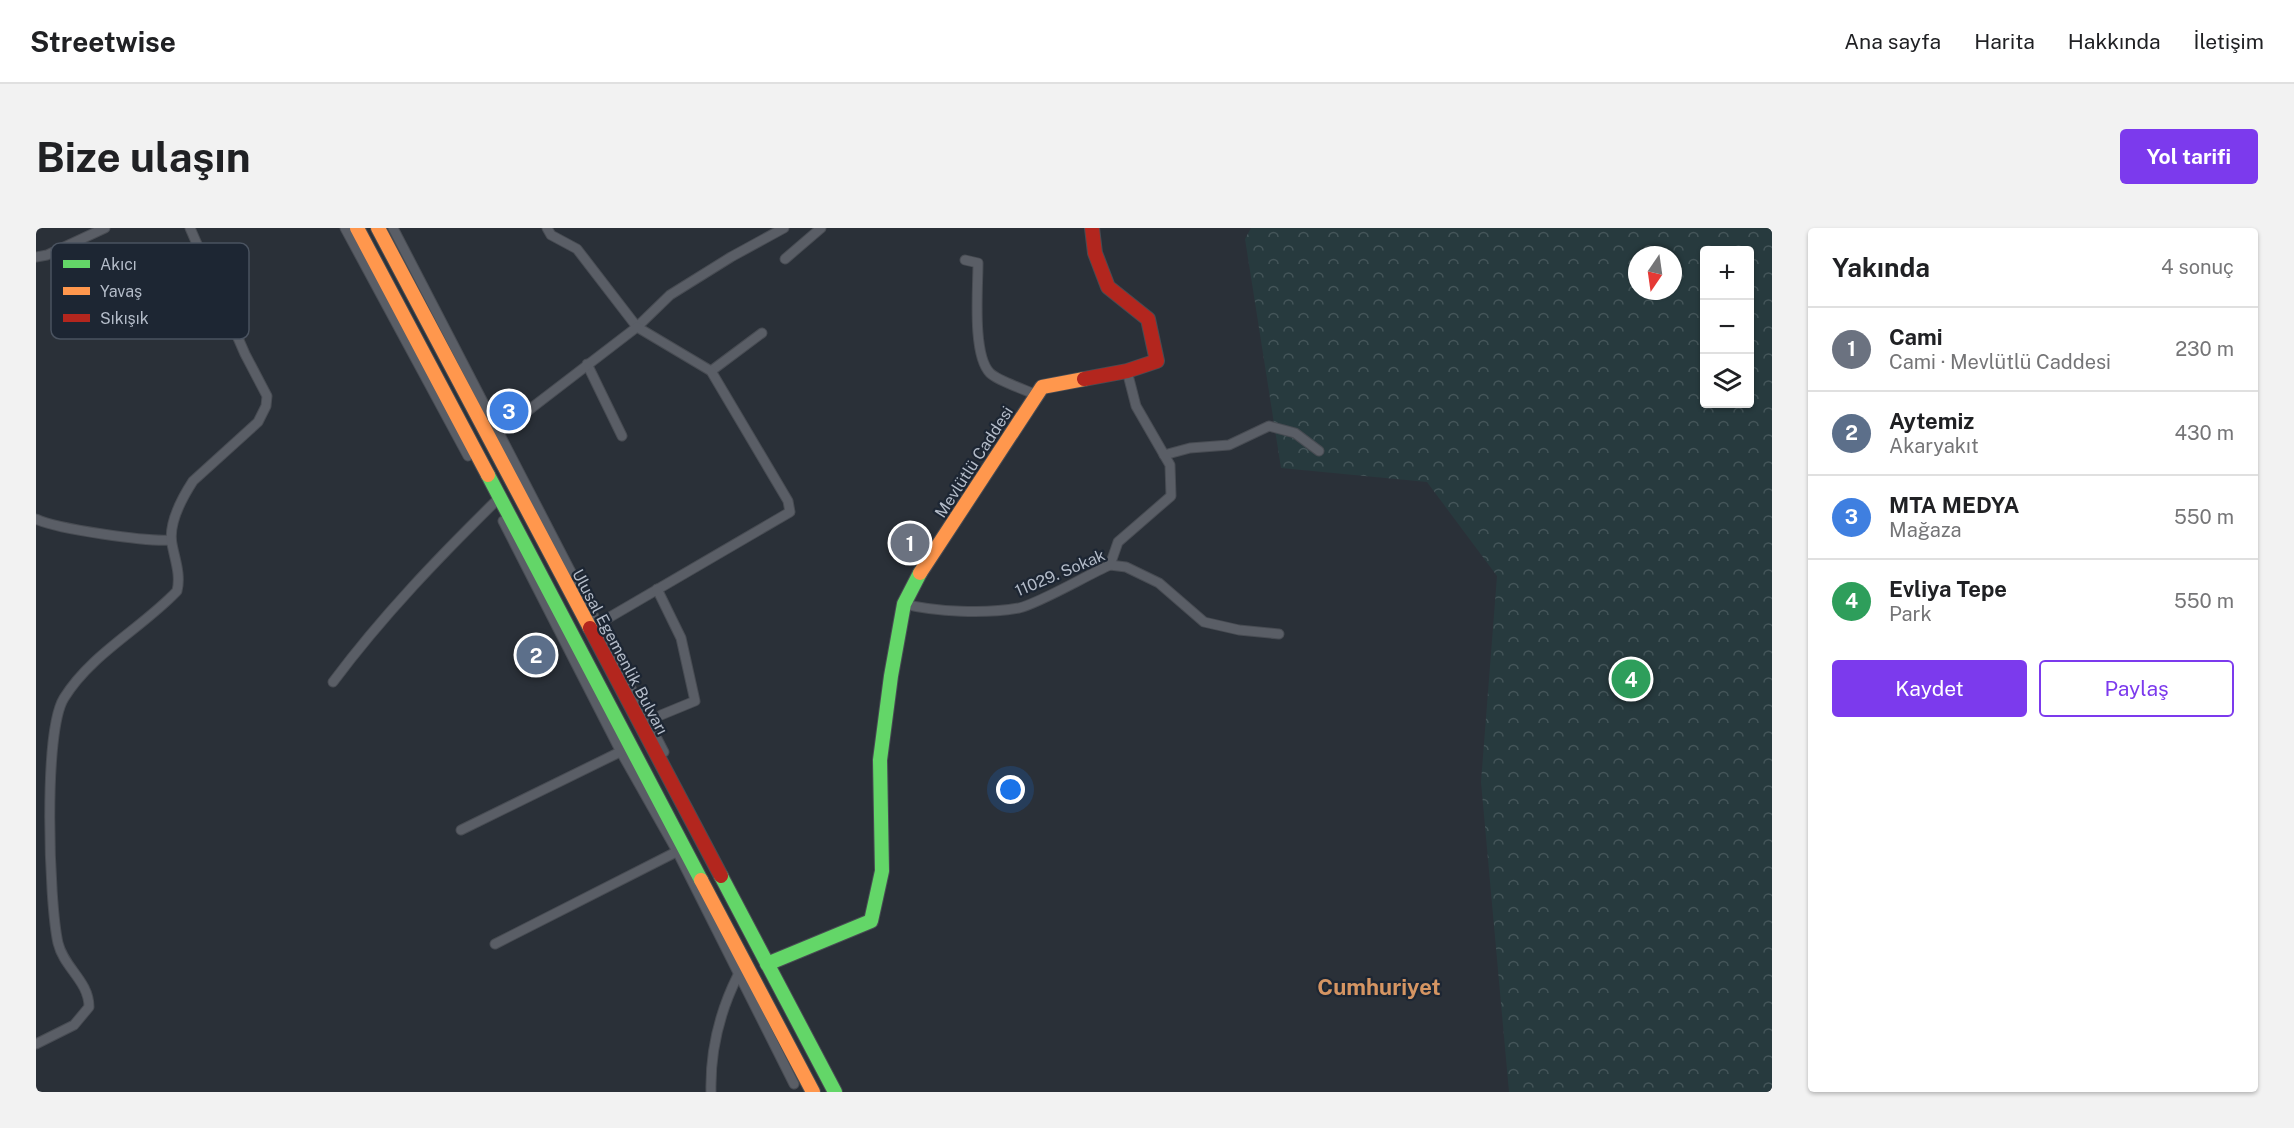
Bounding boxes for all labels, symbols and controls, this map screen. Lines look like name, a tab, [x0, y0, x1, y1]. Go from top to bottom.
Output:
text: Streetwise	[30, 25, 176, 58]
text: Ana sayfa	[1844, 29, 1941, 54]
text: Harita	[1974, 29, 2035, 54]
text: Hakkında	[2068, 29, 2161, 54]
text: İletişim	[2194, 29, 2264, 54]
button: Yol tarifi	[2120, 129, 2258, 184]
text: Bize ulaşın	[36, 132, 251, 181]
legend	[51, 243, 249, 339]
north arrow	[1628, 246, 1682, 300]
map controls	[1700, 246, 1754, 408]
button: +	[1700, 246, 1754, 300]
text: Yakında	[1832, 252, 1930, 283]
text: Akıcı	[100, 255, 137, 274]
text: 4 sonuç	[2161, 255, 2234, 279]
text: Yavaş	[100, 282, 142, 301]
button: −	[1700, 300, 1754, 354]
text: Sıkışık	[100, 309, 149, 328]
text: Cami	[1889, 324, 1942, 350]
text: 1	[1847, 337, 1856, 361]
text: 230 m	[2175, 337, 2234, 361]
text: Cami · Mevlütlü Caddesi	[1889, 350, 2111, 374]
button: layers	[1700, 354, 1754, 408]
pin: 3	[490, 388, 528, 434]
street label: Mevlütlü Caddesi	[931, 403, 1017, 521]
text: Aytemiz	[1889, 408, 1974, 434]
text: 2	[1845, 421, 1858, 445]
text: 430 m	[2175, 421, 2234, 445]
text: Akaryakıt	[1889, 434, 1979, 458]
text: MTA MEDYA	[1889, 492, 2020, 518]
text: 3	[1845, 505, 1858, 529]
text: 550 m	[2174, 505, 2234, 529]
text: Mağaza	[1889, 518, 1962, 542]
pin: 1	[890, 520, 930, 566]
street label: 11029. Sokak	[1012, 545, 1108, 601]
street label: Ulusal Egemenlik Bulvarı	[568, 566, 672, 738]
text: Evliya Tepe	[1889, 576, 2007, 602]
text: 4	[1845, 589, 1858, 613]
text: 550 m	[2174, 589, 2234, 613]
text: Park	[1889, 602, 1932, 626]
pin: 2	[516, 632, 556, 678]
pin: 4	[1612, 656, 1650, 702]
button: Kaydet	[1832, 660, 2027, 717]
button: Paylaş	[2039, 660, 2234, 717]
your location	[996, 775, 1025, 804]
district label: Cumhuriyet	[1317, 974, 1441, 1000]

